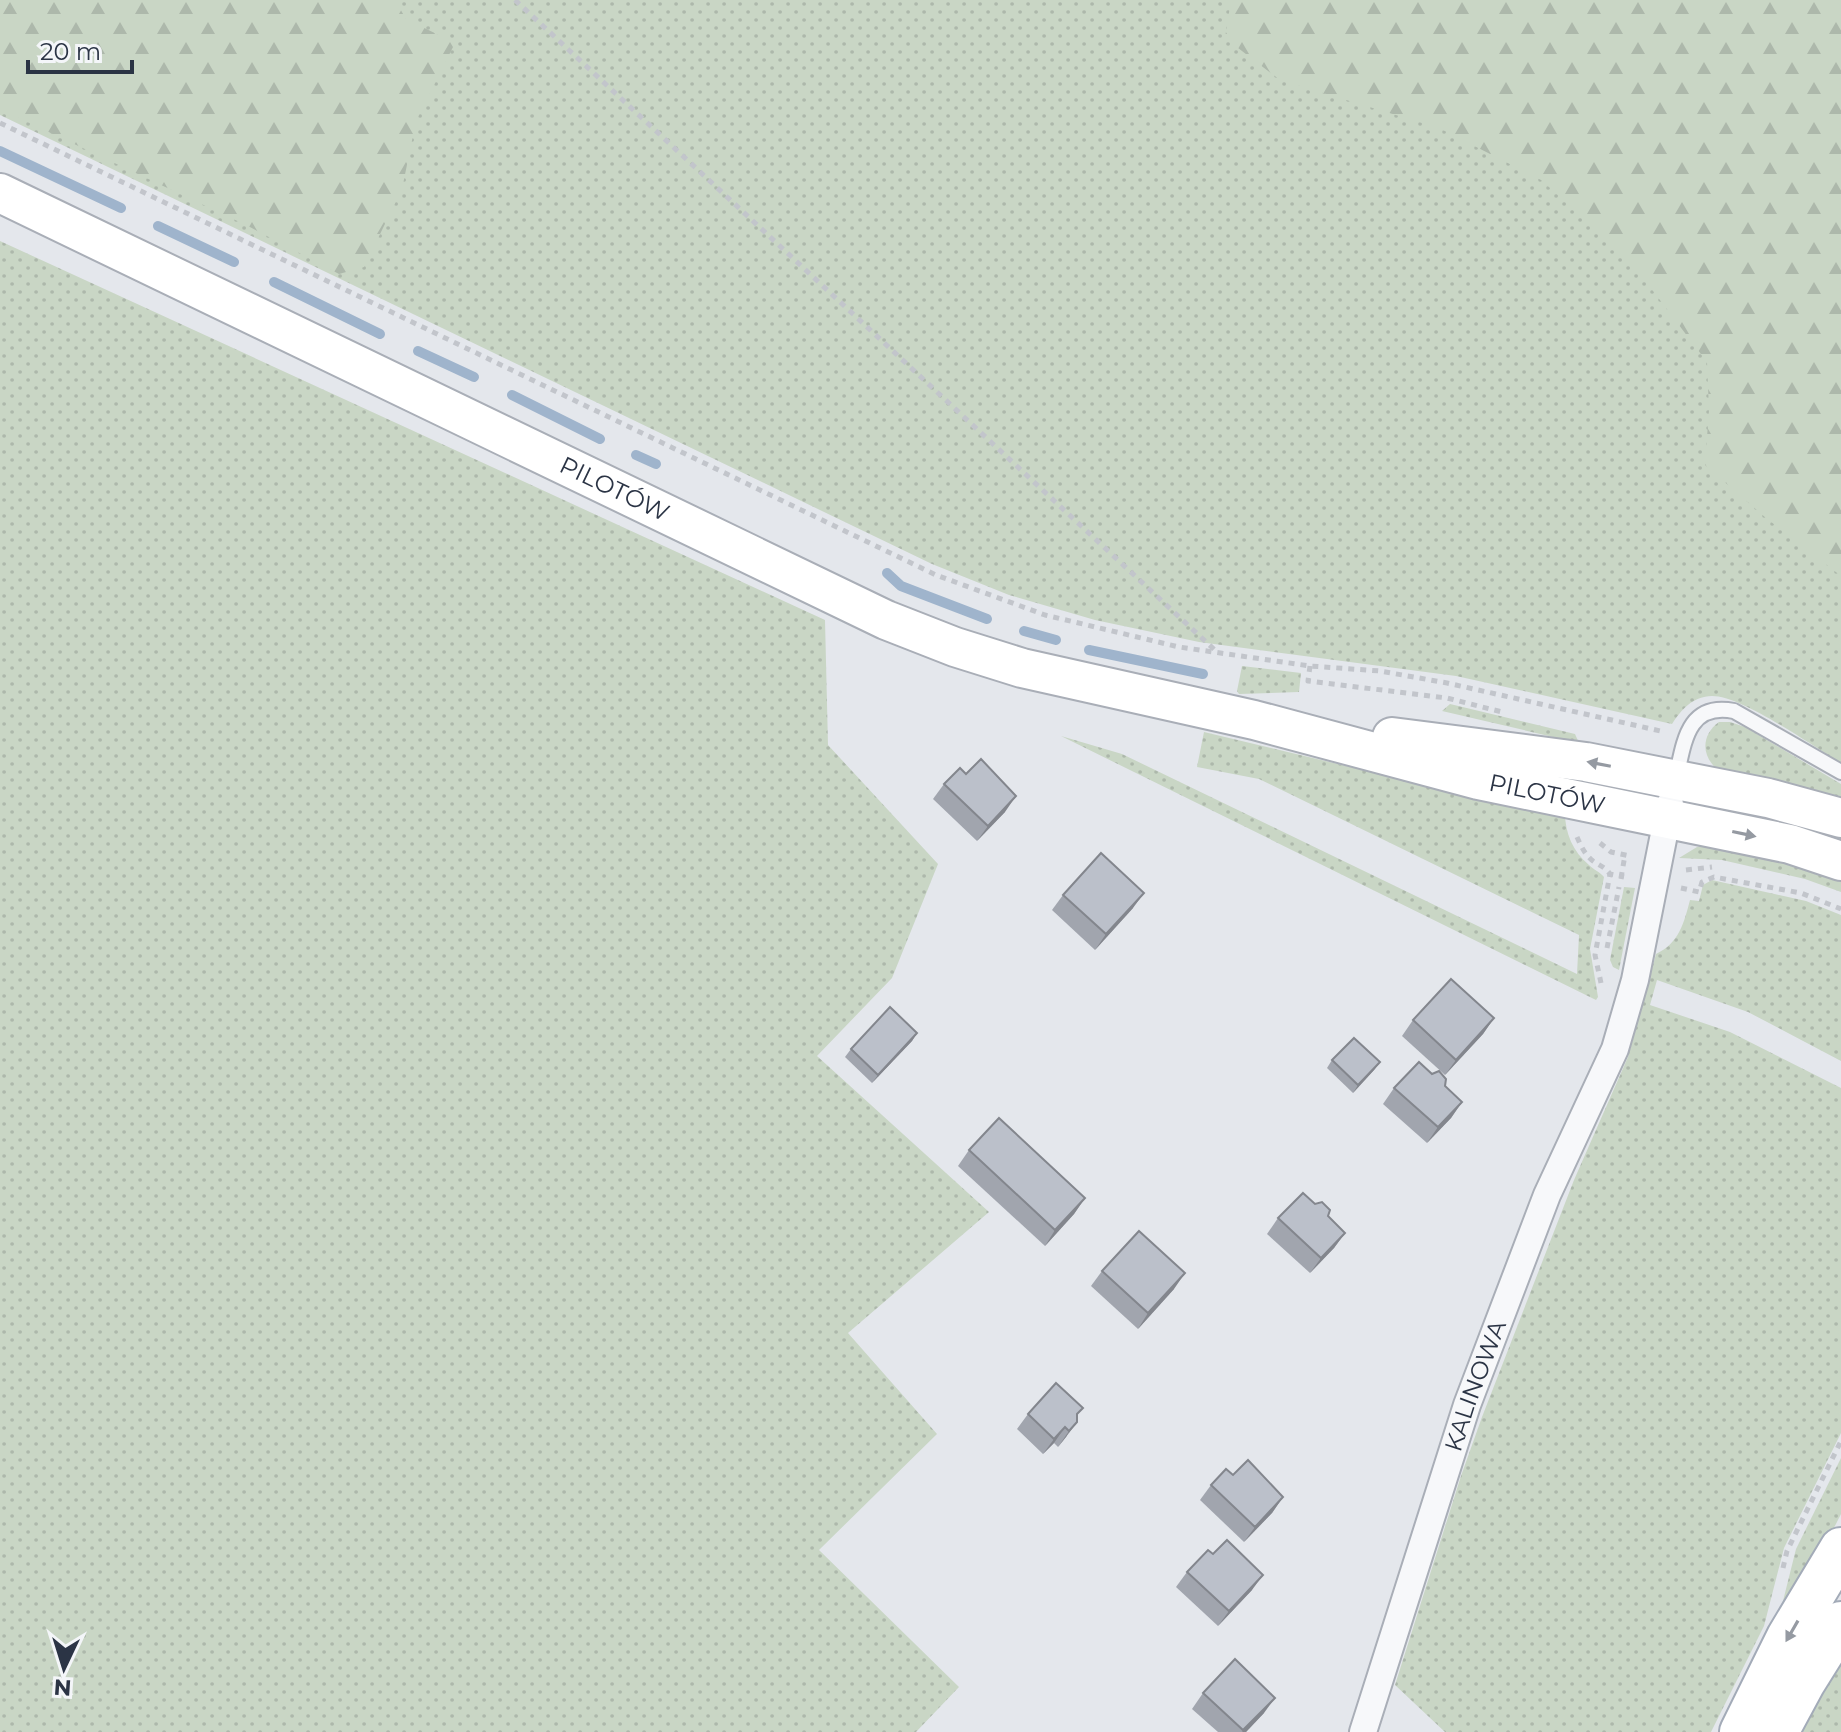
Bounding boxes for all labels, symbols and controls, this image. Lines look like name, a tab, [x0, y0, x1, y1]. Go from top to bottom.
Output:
scale bar	[28, 24, 132, 74]
text: 20 m	[40, 37, 101, 66]
street label: PILOTÓW	[555, 450, 674, 527]
one-way arrow	[1587, 758, 1612, 770]
street label: PILOTÓW	[1487, 768, 1608, 820]
one-way arrow	[1731, 828, 1756, 841]
street label: KALINOWA	[1438, 1315, 1512, 1455]
one-way arrow	[1785, 1619, 1799, 1642]
north arrow	[24, 1628, 104, 1708]
text: N	[53, 1673, 72, 1702]

